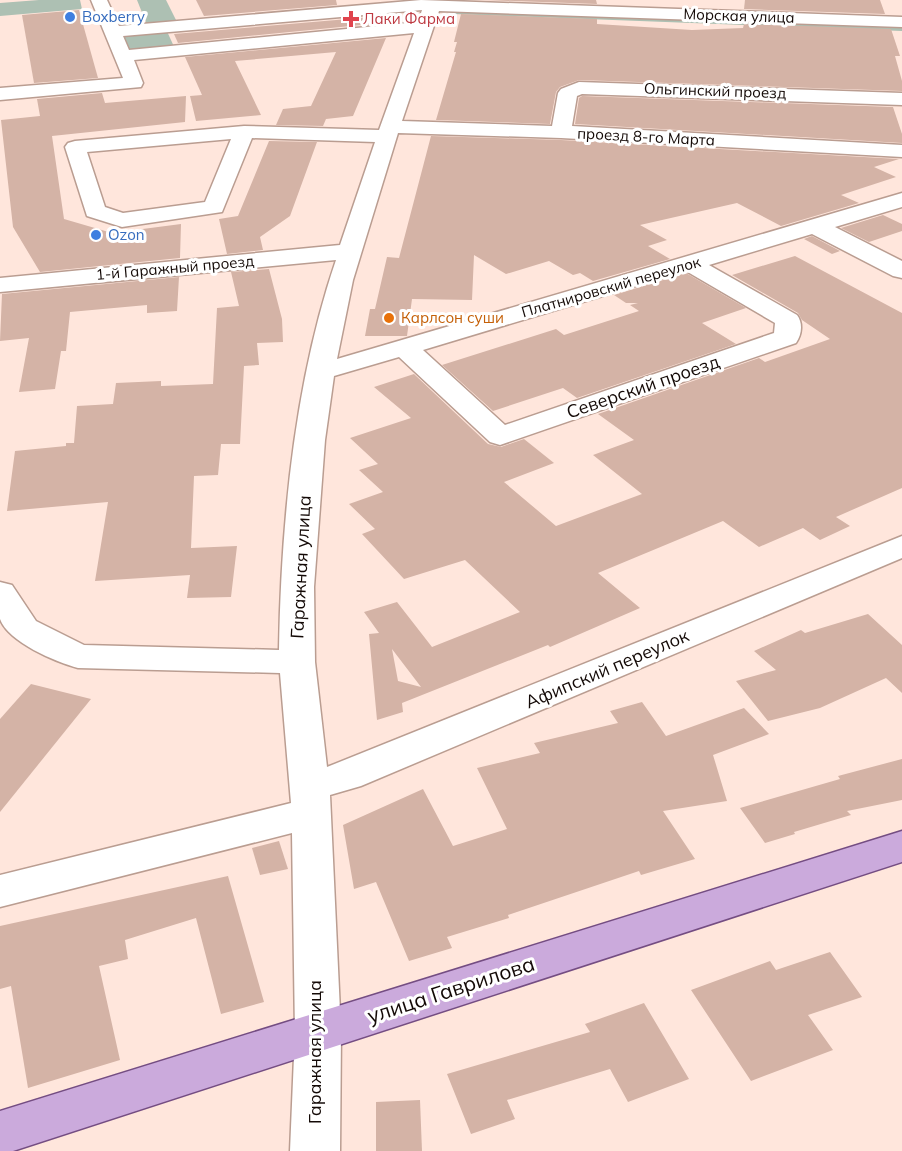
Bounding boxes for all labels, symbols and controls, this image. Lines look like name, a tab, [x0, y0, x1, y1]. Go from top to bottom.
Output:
street label: Морская улица	[683, 4, 795, 27]
place label: Boxberry	[82, 7, 145, 26]
place label: Лаки Фарма	[363, 9, 455, 28]
marker: Boxberry	[63, 10, 77, 24]
marker: Лаки Фарма	[344, 12, 358, 26]
street label: Ольгинский проезд	[644, 79, 787, 102]
street label: проезд 8-го Марта	[577, 123, 715, 150]
place label: Ozon	[108, 225, 145, 244]
marker: Ozon	[89, 228, 103, 242]
street label: 1-й Гаражный проезд	[95, 251, 255, 284]
street label: Платнировский переулок	[519, 252, 704, 321]
place label: Карлсон суши	[401, 308, 504, 327]
marker: Карлсон суши	[382, 311, 396, 325]
street label: Северский проезд	[563, 350, 722, 424]
street label: Гаражная улица	[285, 495, 316, 639]
street label: Афипский переулок	[521, 624, 692, 713]
street label: улица Гаврилова	[364, 950, 538, 1028]
street label: Гаражная улица	[303, 980, 326, 1124]

